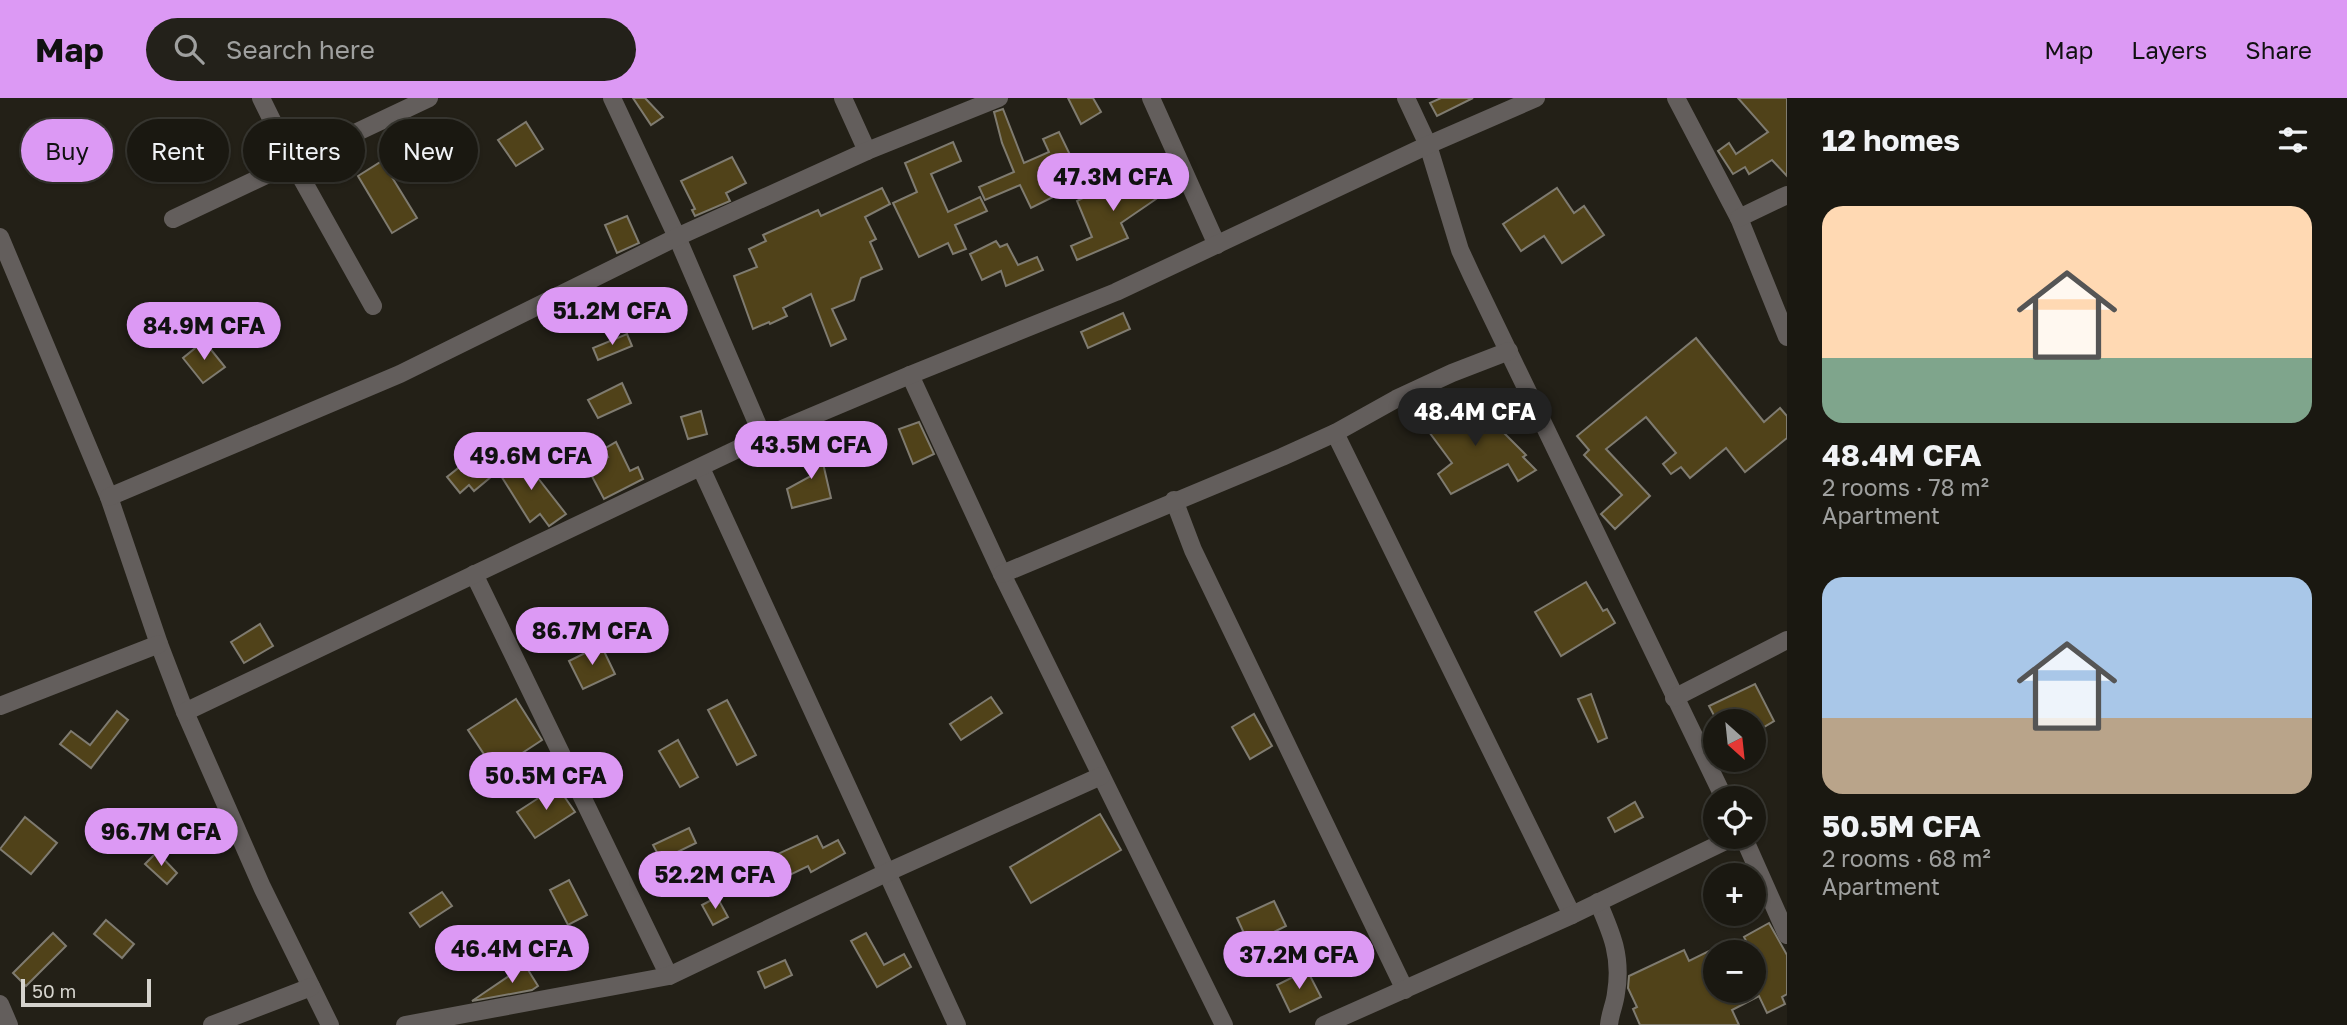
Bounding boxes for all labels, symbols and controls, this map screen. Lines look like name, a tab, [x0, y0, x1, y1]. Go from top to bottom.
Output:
search box	[146, 18, 636, 81]
text: Map	[35, 30, 104, 69]
icon: search	[170, 30, 208, 68]
text: Search here	[226, 34, 375, 65]
text: Map	[2044, 35, 2093, 64]
text: Layers	[2131, 35, 2207, 64]
text: Share	[2245, 35, 2312, 64]
chip: Buy	[21, 119, 113, 182]
chip: Rent	[127, 119, 229, 182]
chip: Filters	[243, 119, 365, 182]
chip: New	[379, 119, 478, 182]
icon: filters	[2274, 121, 2312, 159]
text: 12 homes	[1822, 122, 1960, 158]
pin: 47.3M CFA	[1033, 153, 1193, 213]
text: 47.3M CFA	[1053, 162, 1173, 190]
icon: home	[2004, 252, 2130, 378]
pin: 51.2M CFA	[532, 288, 692, 347]
text: 51.2M CFA	[553, 296, 671, 324]
pin: 84.9M CFA	[124, 302, 284, 362]
text: 84.9M CFA	[143, 311, 265, 339]
pin: 48.4M CFA	[1395, 388, 1555, 448]
text: 48.4M CFA	[1414, 397, 1536, 425]
pin: 43.5M CFA	[731, 422, 891, 481]
text: 43.5M CFA	[750, 430, 872, 458]
pin: 49.6M CFA	[451, 432, 611, 492]
text: 48.4M CFA	[1822, 437, 1981, 473]
text: 49.6M CFA	[470, 441, 592, 469]
text: 2 rooms · 78 m²	[1822, 473, 1989, 501]
text: Apartment	[1822, 501, 1940, 529]
pin: 86.7M CFA	[512, 608, 672, 667]
text: 86.7M CFA	[532, 616, 652, 644]
icon: home	[2004, 623, 2130, 749]
north arrow	[1703, 709, 1766, 772]
map controls	[1703, 709, 1766, 1003]
pin: 50.5M CFA	[466, 752, 626, 812]
text: 50.5M CFA	[485, 761, 607, 789]
button: locate	[1703, 786, 1766, 849]
pin: 96.7M CFA	[81, 808, 241, 868]
text: 50.5M CFA	[1822, 808, 1981, 844]
text: 96.7M CFA	[101, 817, 221, 845]
text: 2 rooms · 68 m²	[1822, 844, 1991, 872]
pin: 52.2M CFA	[635, 852, 795, 911]
text: 52.2M CFA	[655, 860, 775, 888]
button: +	[1703, 863, 1766, 926]
text: Apartment	[1822, 872, 1940, 900]
pin: 46.4M CFA	[432, 926, 592, 985]
pin: 37.2M CFA	[1219, 932, 1379, 991]
text: 46.4M CFA	[451, 934, 573, 962]
text: 37.2M CFA	[1239, 940, 1359, 968]
button: −	[1703, 940, 1766, 1003]
scale bar	[21, 976, 150, 1008]
text: 50 m	[32, 979, 76, 1002]

